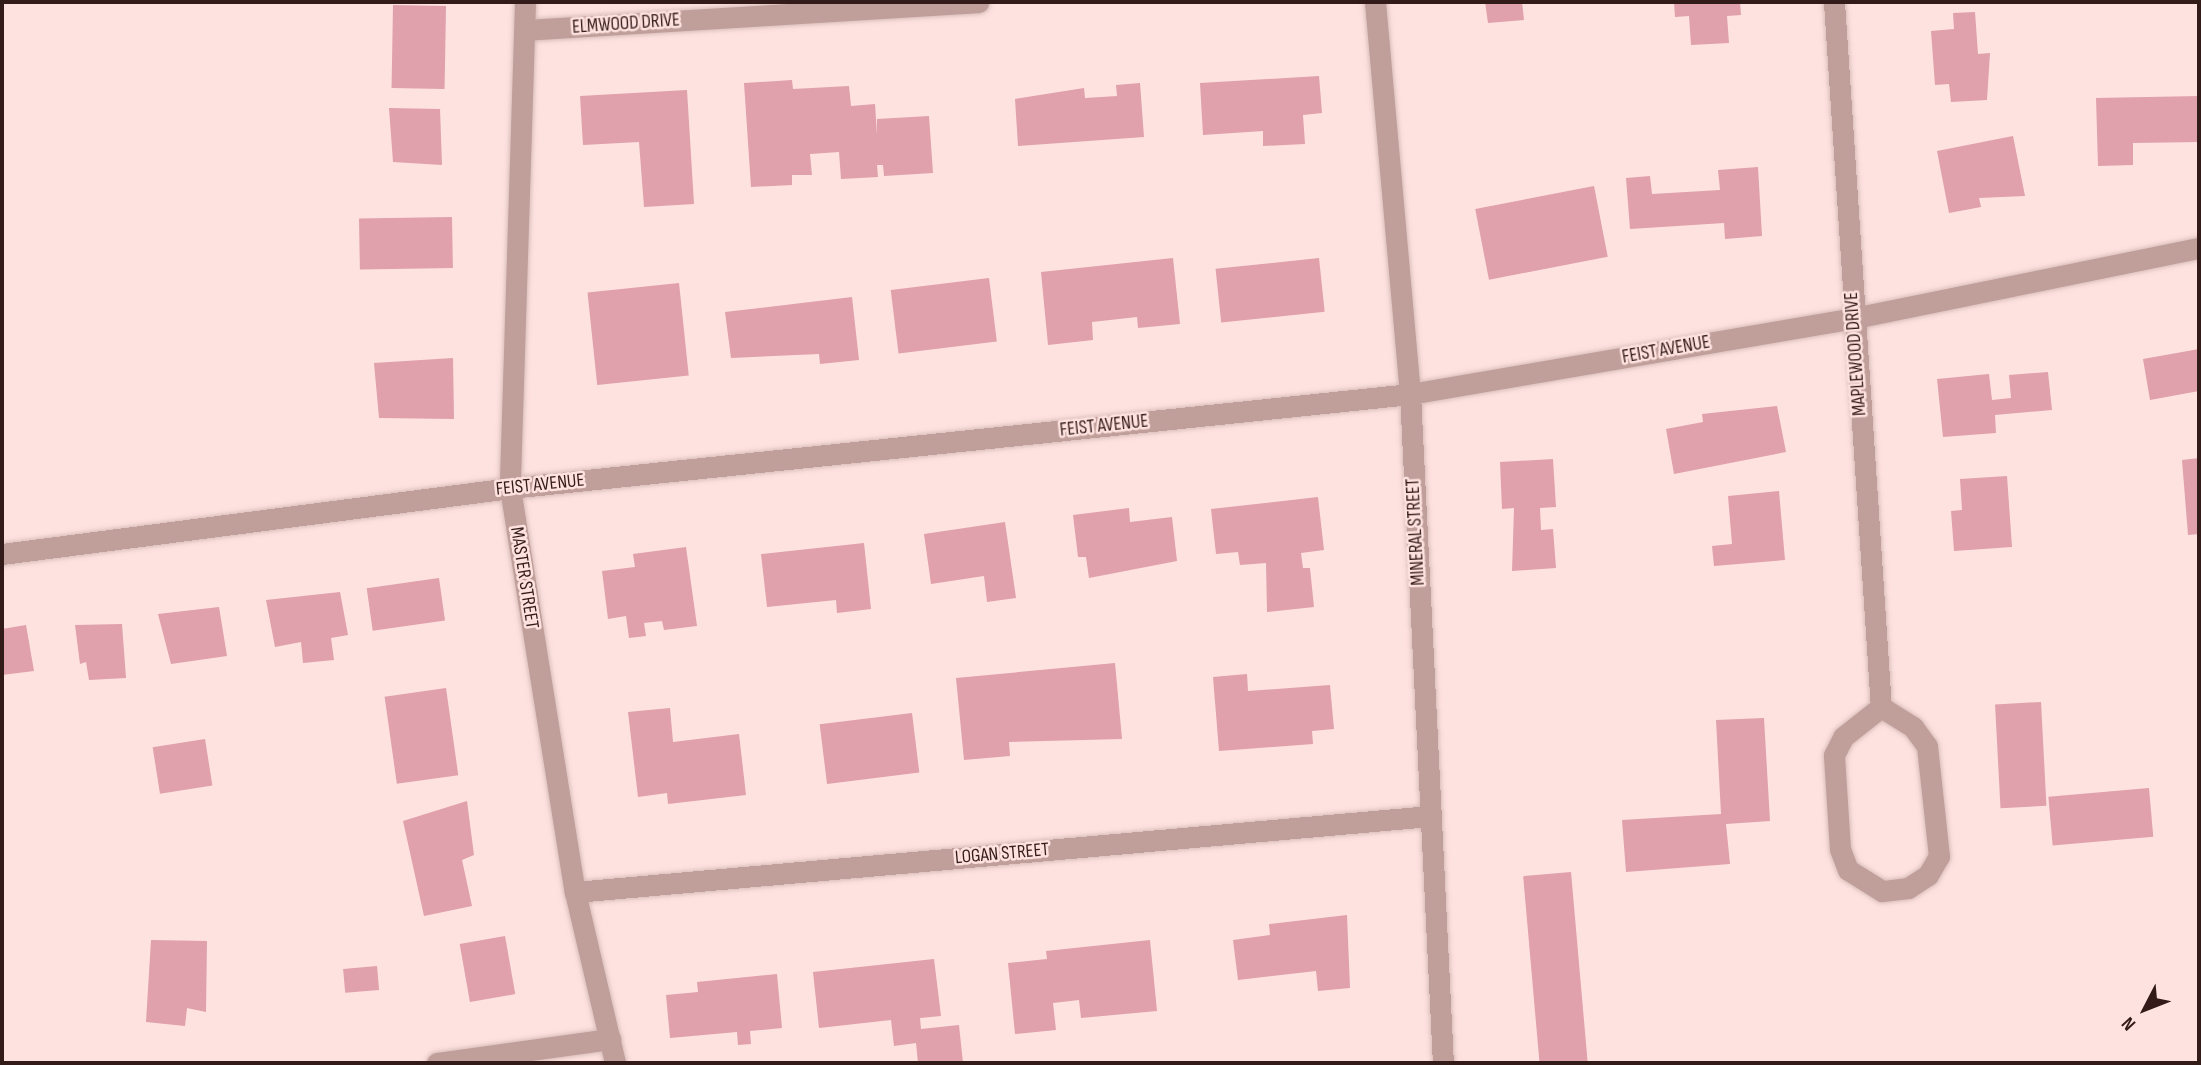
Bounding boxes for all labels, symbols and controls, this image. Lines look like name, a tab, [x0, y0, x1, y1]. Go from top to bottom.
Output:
street label: ELMWOOD DRIVE	[571, 9, 681, 39]
street label: MAPLEWOOD DRIVE	[1840, 291, 1872, 417]
street label: FEIST AVENUE	[1620, 331, 1712, 369]
street label: FEIST AVENUE	[1059, 410, 1149, 442]
street label: FEIST AVENUE	[495, 469, 585, 501]
street label: MINERAL STREET	[1402, 478, 1430, 586]
street label: MASTER STREET	[505, 526, 543, 630]
street label: LOGAN STREET	[954, 839, 1050, 869]
north arrow	[2110, 974, 2180, 1044]
text: N	[2117, 1012, 2141, 1035]

